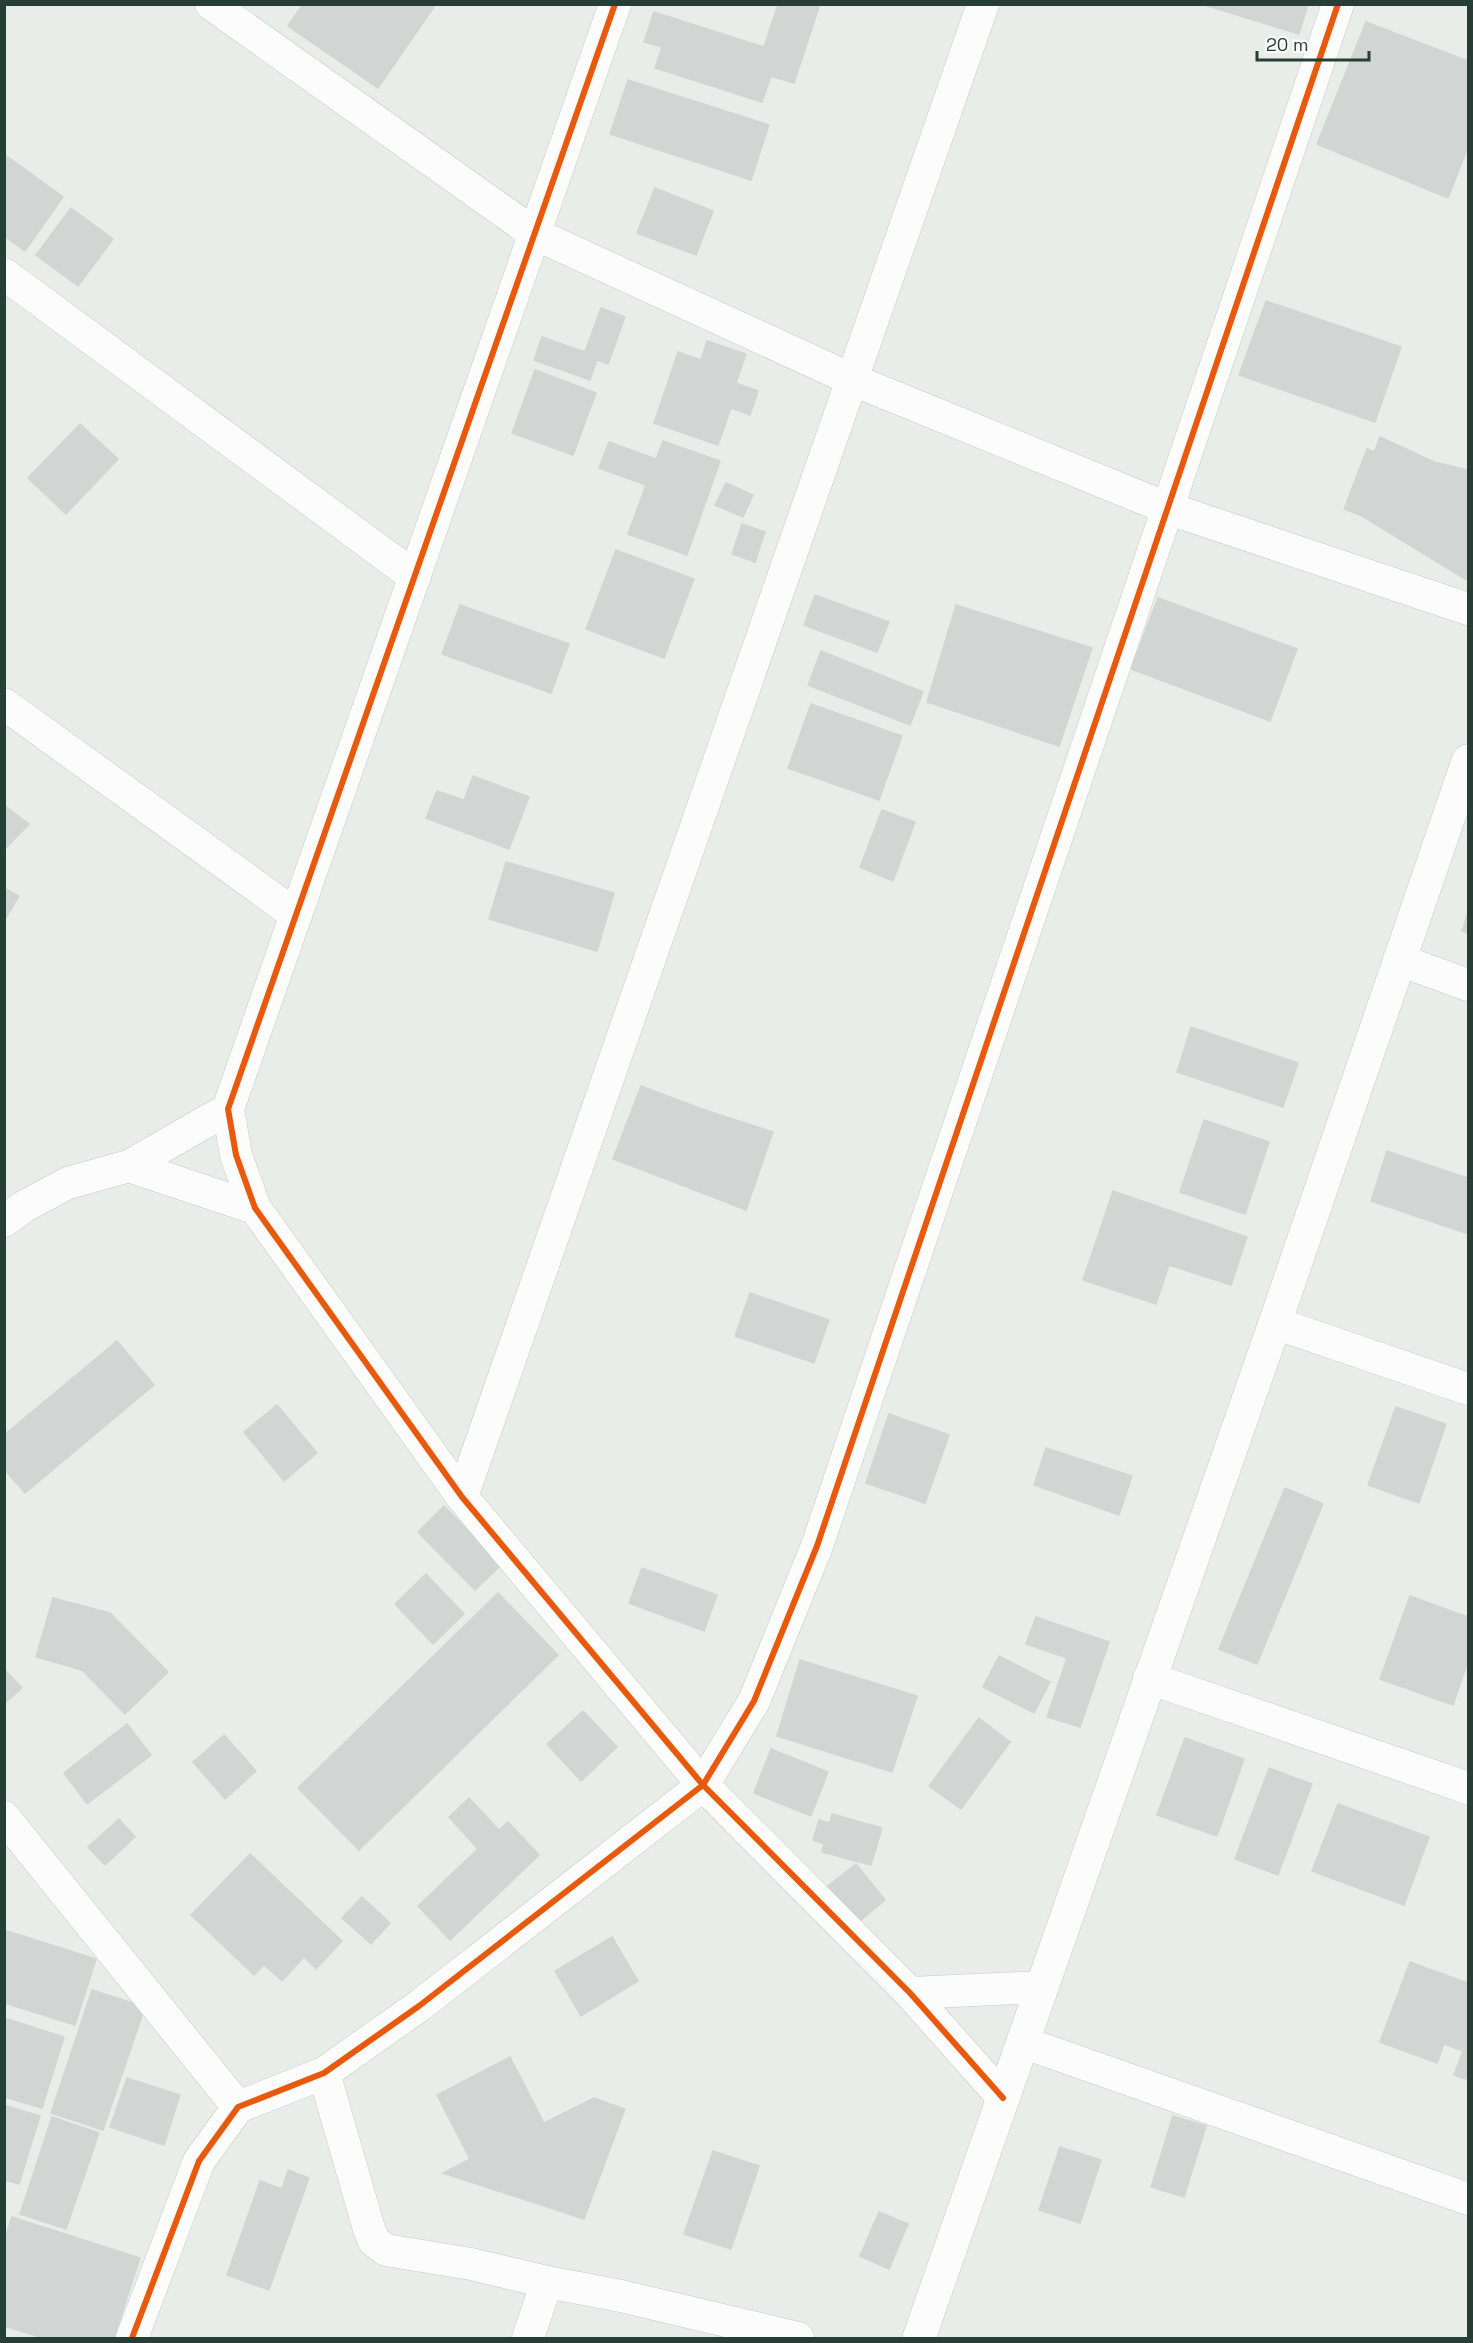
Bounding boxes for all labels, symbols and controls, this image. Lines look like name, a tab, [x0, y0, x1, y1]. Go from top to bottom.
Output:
scale bar	[1257, 24, 1370, 62]
text: 20 m	[1266, 33, 1309, 56]

